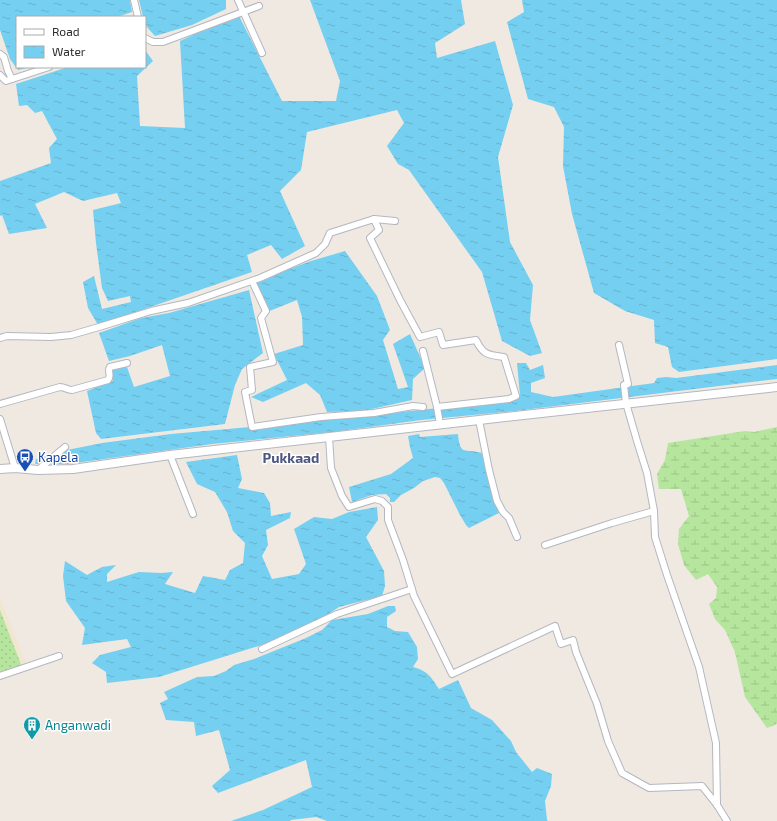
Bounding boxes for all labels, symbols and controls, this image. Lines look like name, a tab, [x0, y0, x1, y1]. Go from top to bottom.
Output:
legend	[16, 16, 146, 68]
text: Road	[52, 24, 80, 38]
text: Water	[52, 44, 86, 58]
bus stop icon: Kapela	[15, 447, 35, 472]
place label: Kapela	[38, 449, 78, 465]
district label: Pukkaad	[263, 449, 319, 466]
building icon: Anganwadi	[22, 715, 42, 740]
place label: Anganwadi	[45, 717, 111, 733]

